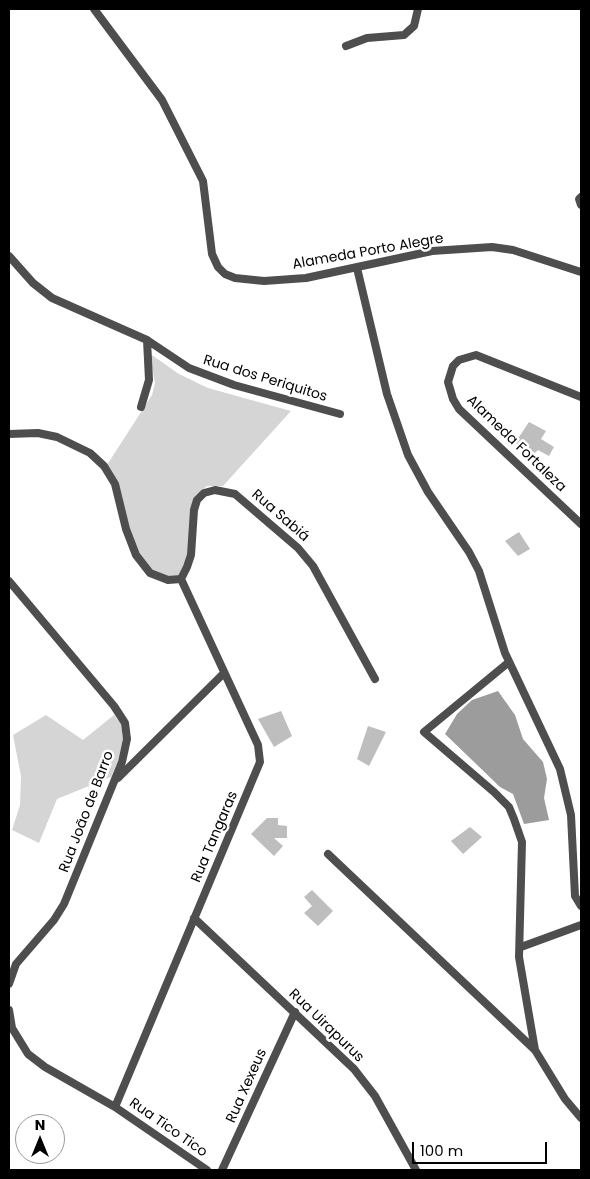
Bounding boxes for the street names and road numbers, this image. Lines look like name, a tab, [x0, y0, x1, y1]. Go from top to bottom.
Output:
street label: Alameda Porto Alegre	[291, 230, 445, 274]
street label: Rua dos Periquitos	[201, 352, 329, 406]
street label: Alameda Fortaleza	[463, 392, 569, 496]
street label: Rua Sabiá	[248, 486, 312, 546]
street label: Rua João de Barro	[56, 749, 118, 875]
street label: Rua Tangaras	[188, 789, 242, 885]
street label: Rua Uirapurus	[285, 986, 367, 1066]
street label: Rua Xexeus	[223, 1046, 271, 1126]
street label: Rua Tico Tico	[126, 1095, 210, 1161]

